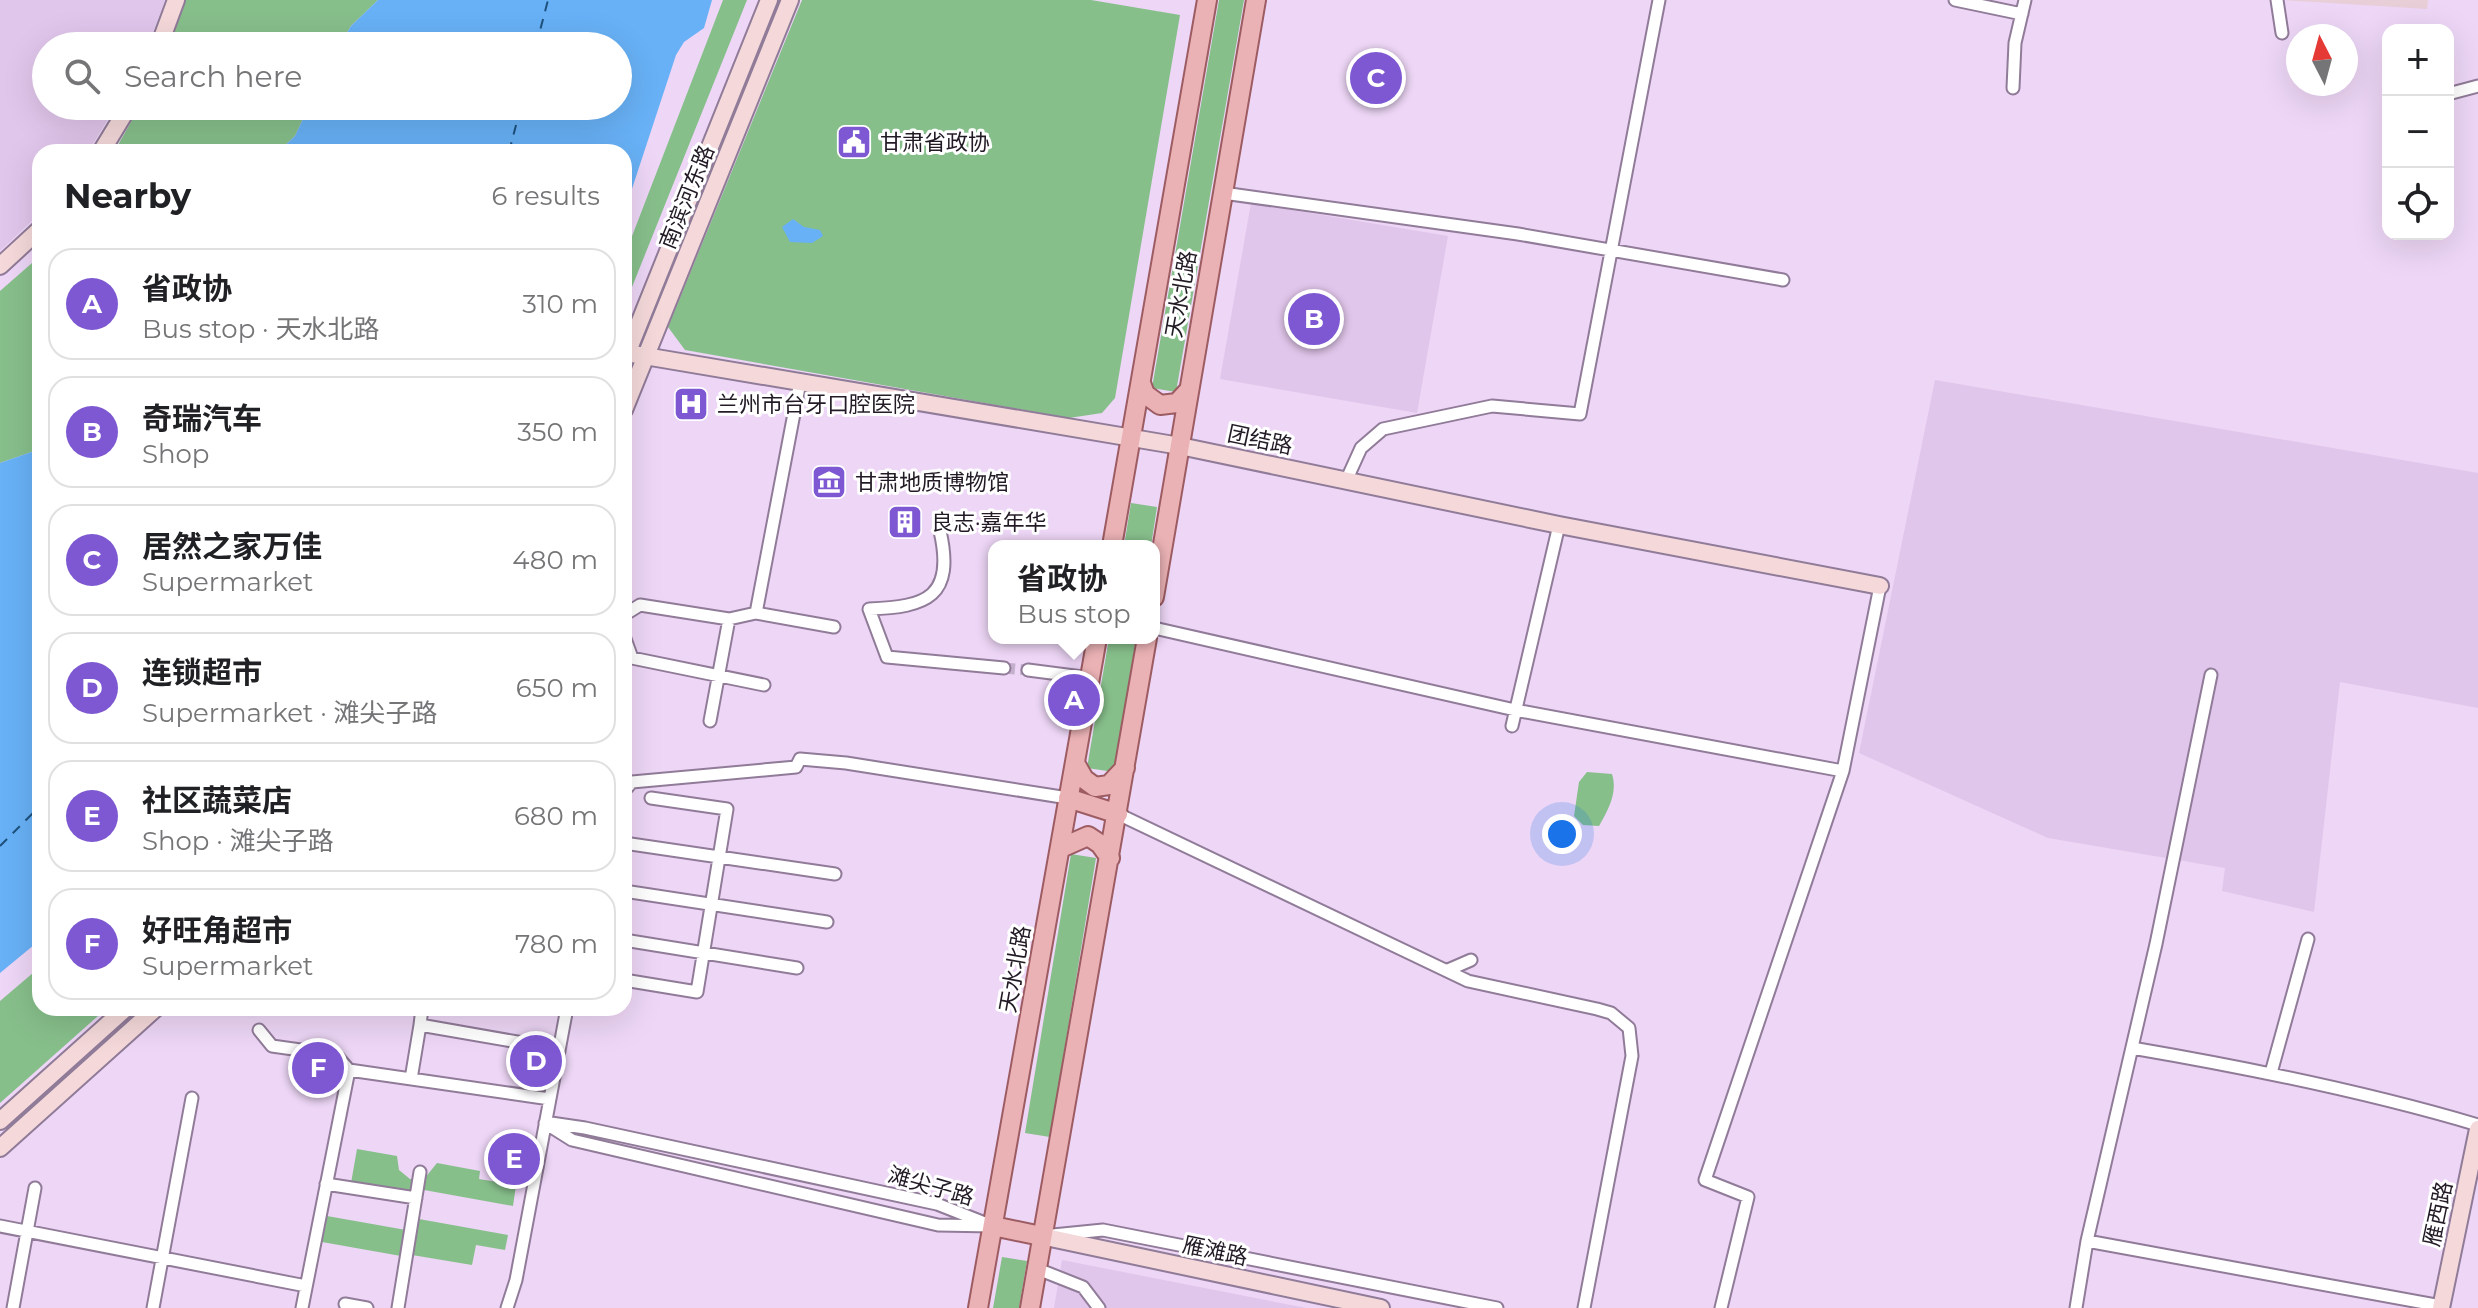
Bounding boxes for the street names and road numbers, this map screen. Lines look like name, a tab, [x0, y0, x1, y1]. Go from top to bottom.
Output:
street label: 南滨河东路	[654, 141, 720, 253]
street label: 天水北路	[1160, 248, 1202, 340]
street label: 团结路	[1225, 420, 1295, 460]
street label: 天水北路	[994, 923, 1036, 1015]
street label: 滩尖子路	[885, 1161, 977, 1211]
street label: 雁西路	[2418, 1179, 2458, 1249]
street label: 雁滩路	[1180, 1231, 1250, 1271]

